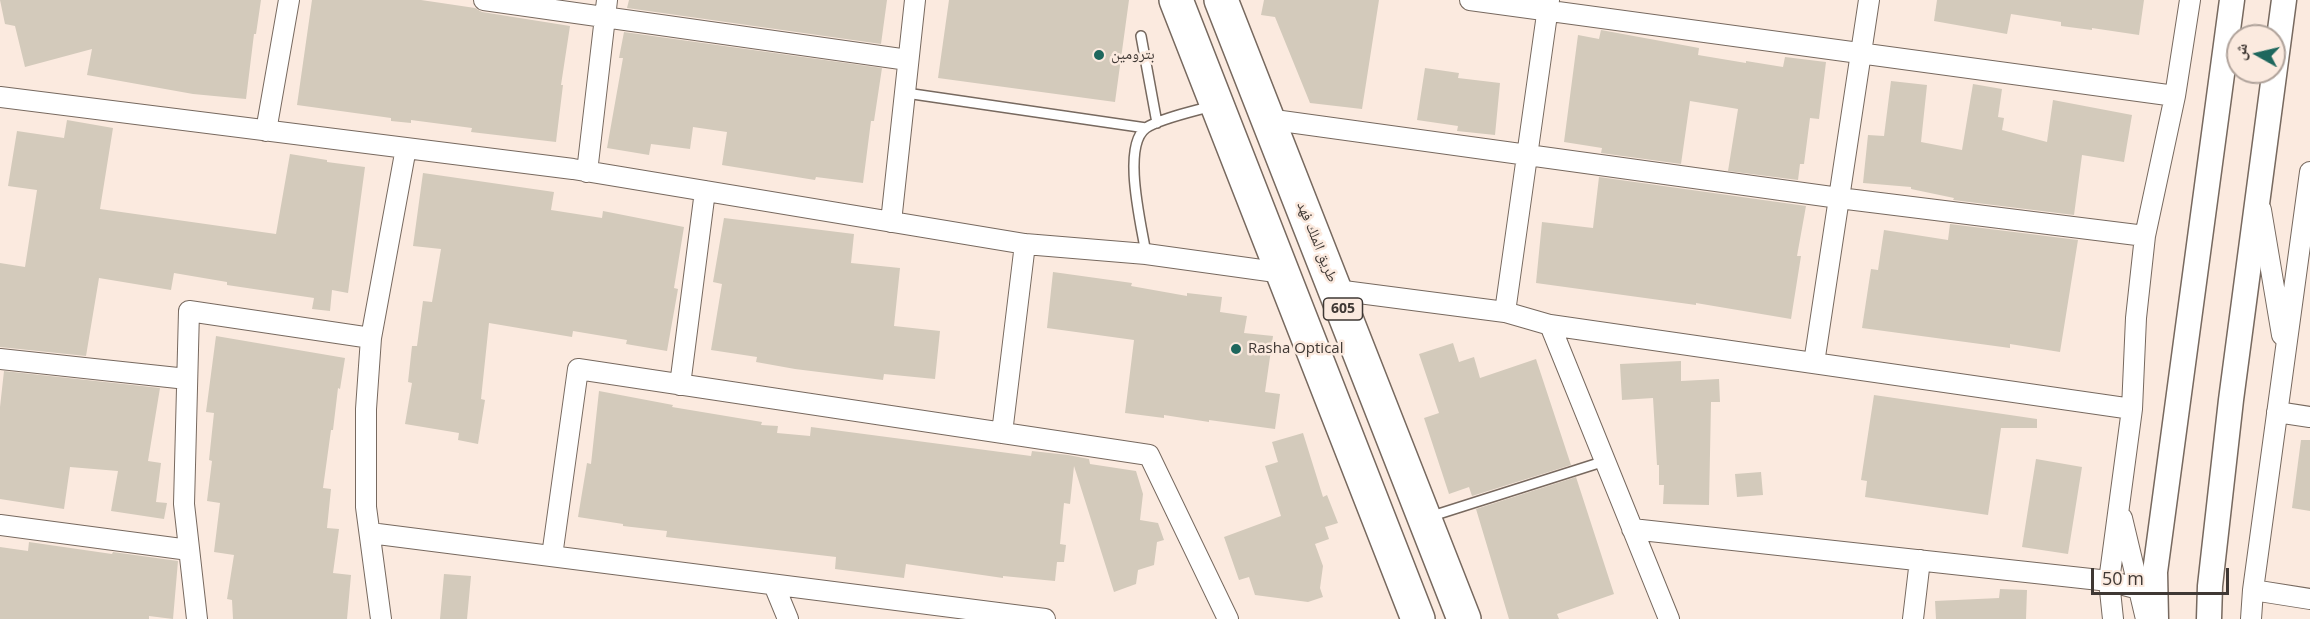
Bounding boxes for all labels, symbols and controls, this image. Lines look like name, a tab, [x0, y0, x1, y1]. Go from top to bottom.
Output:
north arrow	[2226, 24, 2286, 84]
text: ش	[2228, 42, 2252, 62]
place label: بترومين	[1111, 46, 1155, 64]
marker: بترومين	[1092, 48, 1106, 62]
street label: طريق الملك فهد	[1293, 199, 1341, 285]
road number: 605	[1324, 298, 1362, 320]
place label: Rasha Optical	[1248, 340, 1343, 358]
marker: Rasha Optical	[1229, 342, 1243, 356]
scale bar	[2094, 556, 2232, 594]
text: 50 m	[2102, 566, 2144, 590]

